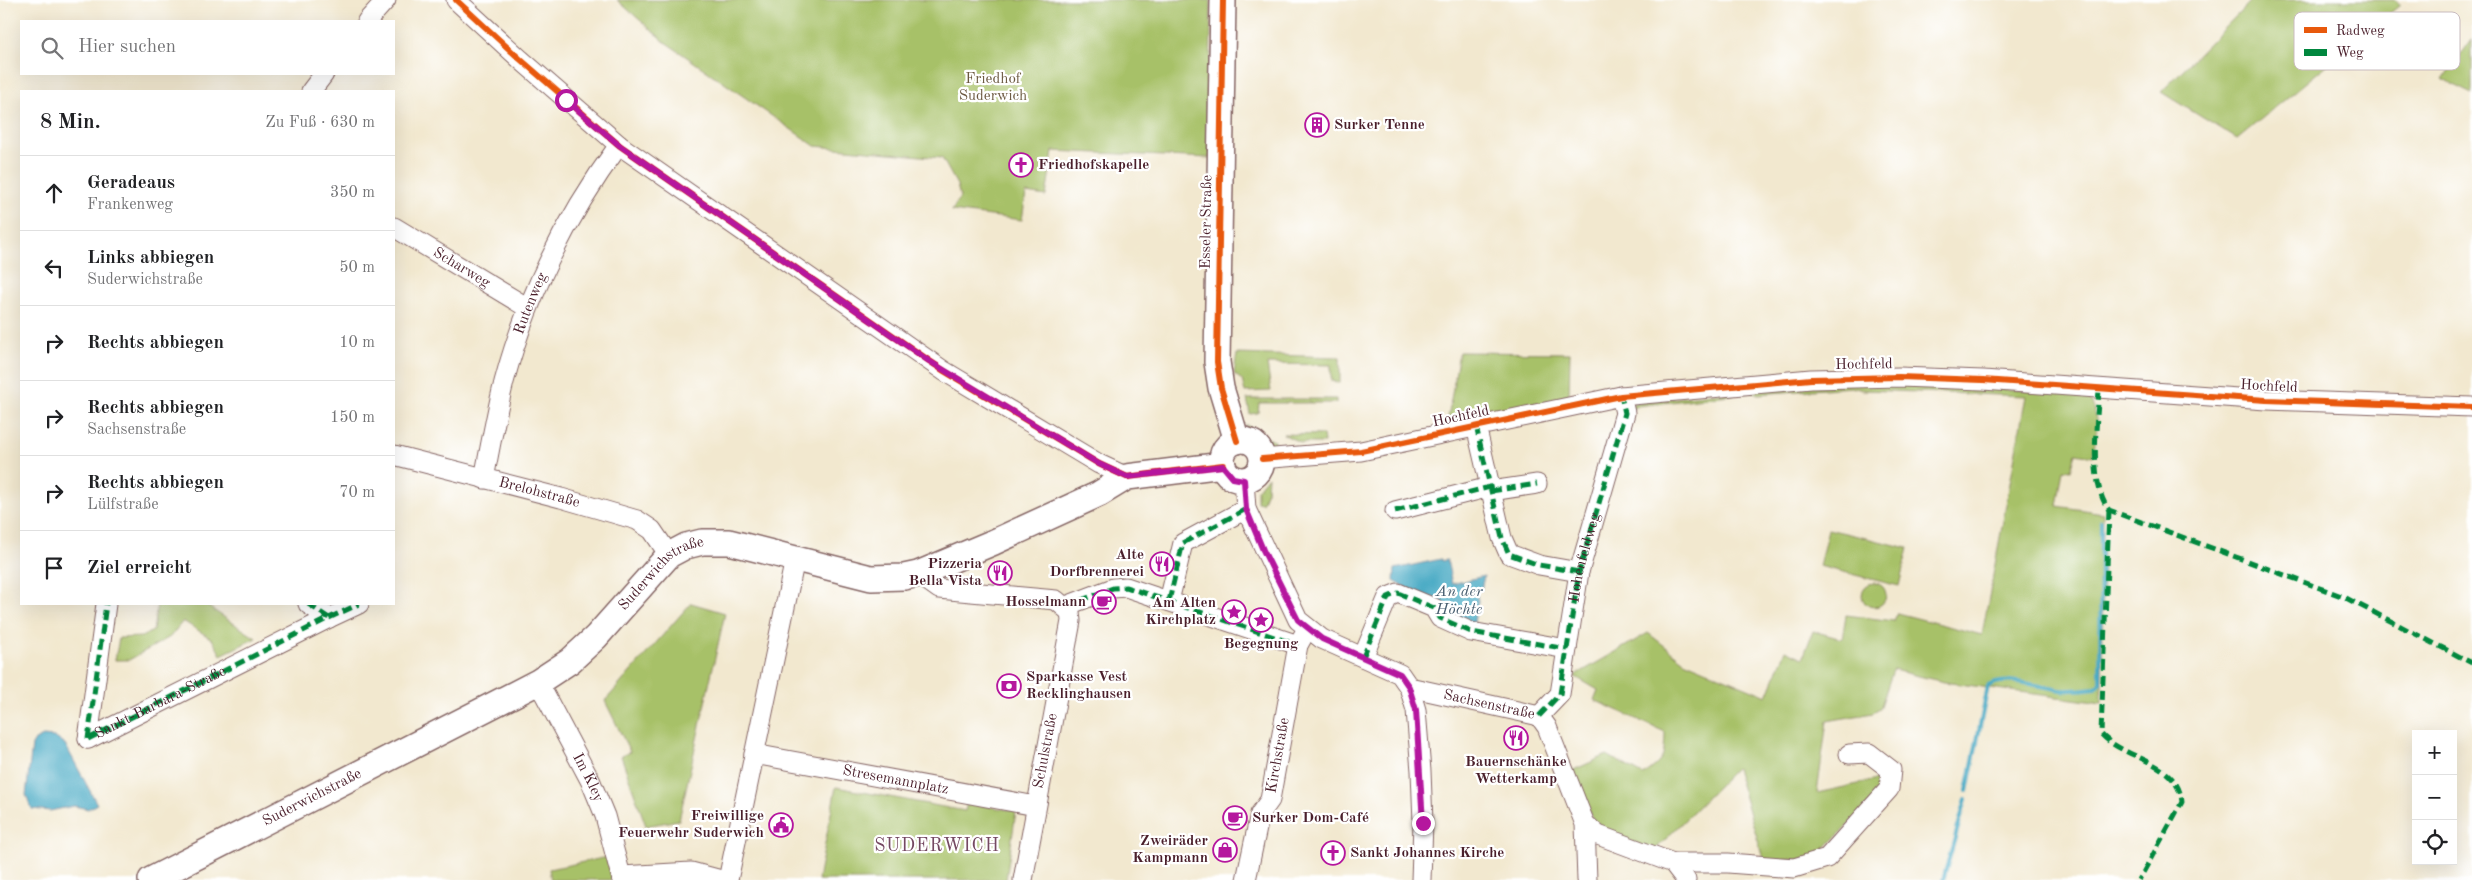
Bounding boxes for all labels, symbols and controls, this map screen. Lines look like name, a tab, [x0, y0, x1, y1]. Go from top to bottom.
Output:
legend	[2294, 12, 2460, 70]
search box	[20, 20, 395, 75]
text: Radweg	[2336, 24, 2385, 38]
icon: search	[38, 34, 66, 62]
text: Hier suchen	[78, 38, 176, 57]
text: Weg	[2336, 46, 2364, 60]
park label: Friedhof Suderwich	[959, 72, 1027, 104]
route start	[555, 89, 578, 112]
text: 8 Min.	[40, 112, 101, 133]
building icon: Surker Tenne	[1304, 112, 1330, 138]
text: Zu Fuß · 630 m	[265, 115, 375, 131]
place label: Surker Tenne	[1334, 118, 1425, 133]
church icon: Friedhofskapelle	[1008, 152, 1034, 178]
place label: Friedhofskapelle	[1038, 158, 1149, 173]
text: Geradeaus	[87, 174, 175, 193]
street label: Esseler Straße	[1199, 175, 1215, 269]
icon: ahead	[40, 179, 68, 207]
text: 350 m	[330, 185, 375, 201]
text: Frankenweg	[87, 197, 173, 213]
street label: Scharweg	[431, 245, 493, 291]
text: Links abbiegen	[87, 249, 214, 268]
icon: left	[40, 254, 68, 282]
text: 50 m	[339, 260, 375, 276]
street label: Rutenweg	[512, 270, 550, 336]
text: Suderwichstraße	[87, 272, 203, 288]
icon: right	[40, 329, 68, 357]
text: Rechts abbiegen	[87, 334, 224, 353]
text: 10 m	[339, 335, 375, 351]
street label: Hochfeld	[1835, 357, 1893, 373]
street label: Hochfeld	[2240, 378, 2298, 396]
text: Rechts abbiegen	[87, 399, 224, 418]
icon: right	[40, 404, 68, 432]
street label: Hochfeld	[1431, 404, 1491, 430]
text: 150 m	[330, 410, 375, 426]
text: Sachsenstraße	[87, 422, 186, 438]
text: Rechts abbiegen	[87, 474, 224, 493]
street label: Brelohstraße	[497, 475, 582, 511]
icon: right	[40, 479, 68, 507]
text: 70 m	[339, 485, 375, 501]
text: Lülfstraße	[87, 497, 159, 513]
street label: Hohenfeldweg	[1567, 511, 1603, 604]
street label: Suderwichstraße	[616, 534, 705, 613]
place label: Alte Dorfbrennerei	[1050, 548, 1144, 580]
restaurant icon: Alte Dorfbrennerei	[1149, 551, 1175, 577]
icon: arrive	[40, 554, 68, 582]
place label: Pizzeria Bella Vista	[909, 557, 982, 589]
text: Ziel erreicht	[87, 559, 192, 578]
restaurant icon: Pizzeria Bella Vista	[987, 560, 1013, 586]
water label: An der Höchte	[1434, 584, 1484, 618]
cafe icon: Hosselmann	[1091, 589, 1117, 615]
place label: Hosselmann	[1005, 595, 1086, 610]
place label: Am Alten Kirchplatz	[1145, 596, 1216, 628]
place icon: Am Alten Kirchplatz	[1221, 599, 1247, 625]
place icon: Begegnung	[1248, 607, 1274, 633]
place label: Begegnung	[1224, 637, 1299, 652]
street label: Sankt-Barbara-Straße	[92, 663, 228, 742]
place label: Sparkasse Vest Recklinghausen	[1026, 670, 1131, 702]
bank icon: Sparkasse Vest Recklinghausen	[996, 673, 1022, 699]
street label: Sachsenstraße	[1442, 687, 1536, 722]
street label: Schulstraße	[1031, 712, 1061, 790]
street label: Kirchstraße	[1264, 716, 1292, 794]
restaurant icon: Bauernschänke Wetterkamp	[1503, 725, 1529, 751]
map controls	[2412, 730, 2457, 865]
button: +	[2412, 730, 2457, 775]
street label: Im Kley	[570, 751, 606, 804]
place label: Bauernschänke Wetterkamp	[1465, 755, 1567, 787]
street label: Stresemannplatz	[841, 763, 950, 797]
street label: Suderwichstraße	[260, 766, 364, 829]
button: −	[2412, 775, 2457, 820]
cafe icon: Surker Dom-Café	[1222, 805, 1248, 831]
place label: Freiwillige Feuerwehr Suderwich	[618, 809, 764, 841]
place label: Surker Dom-Café	[1252, 811, 1369, 826]
public building icon: Freiwillige Feuerwehr Suderwich	[768, 812, 794, 838]
route end	[1412, 812, 1435, 835]
button: locate	[2412, 820, 2457, 865]
place label: Zweiräder Kampmann	[1132, 834, 1208, 866]
district label: SUDERWICH	[874, 837, 1000, 855]
shop icon: Zweiräder Kampmann	[1212, 837, 1238, 863]
church icon: Sankt Johannes Kirche	[1320, 840, 1346, 866]
place label: Sankt Johannes Kirche	[1350, 846, 1504, 861]

